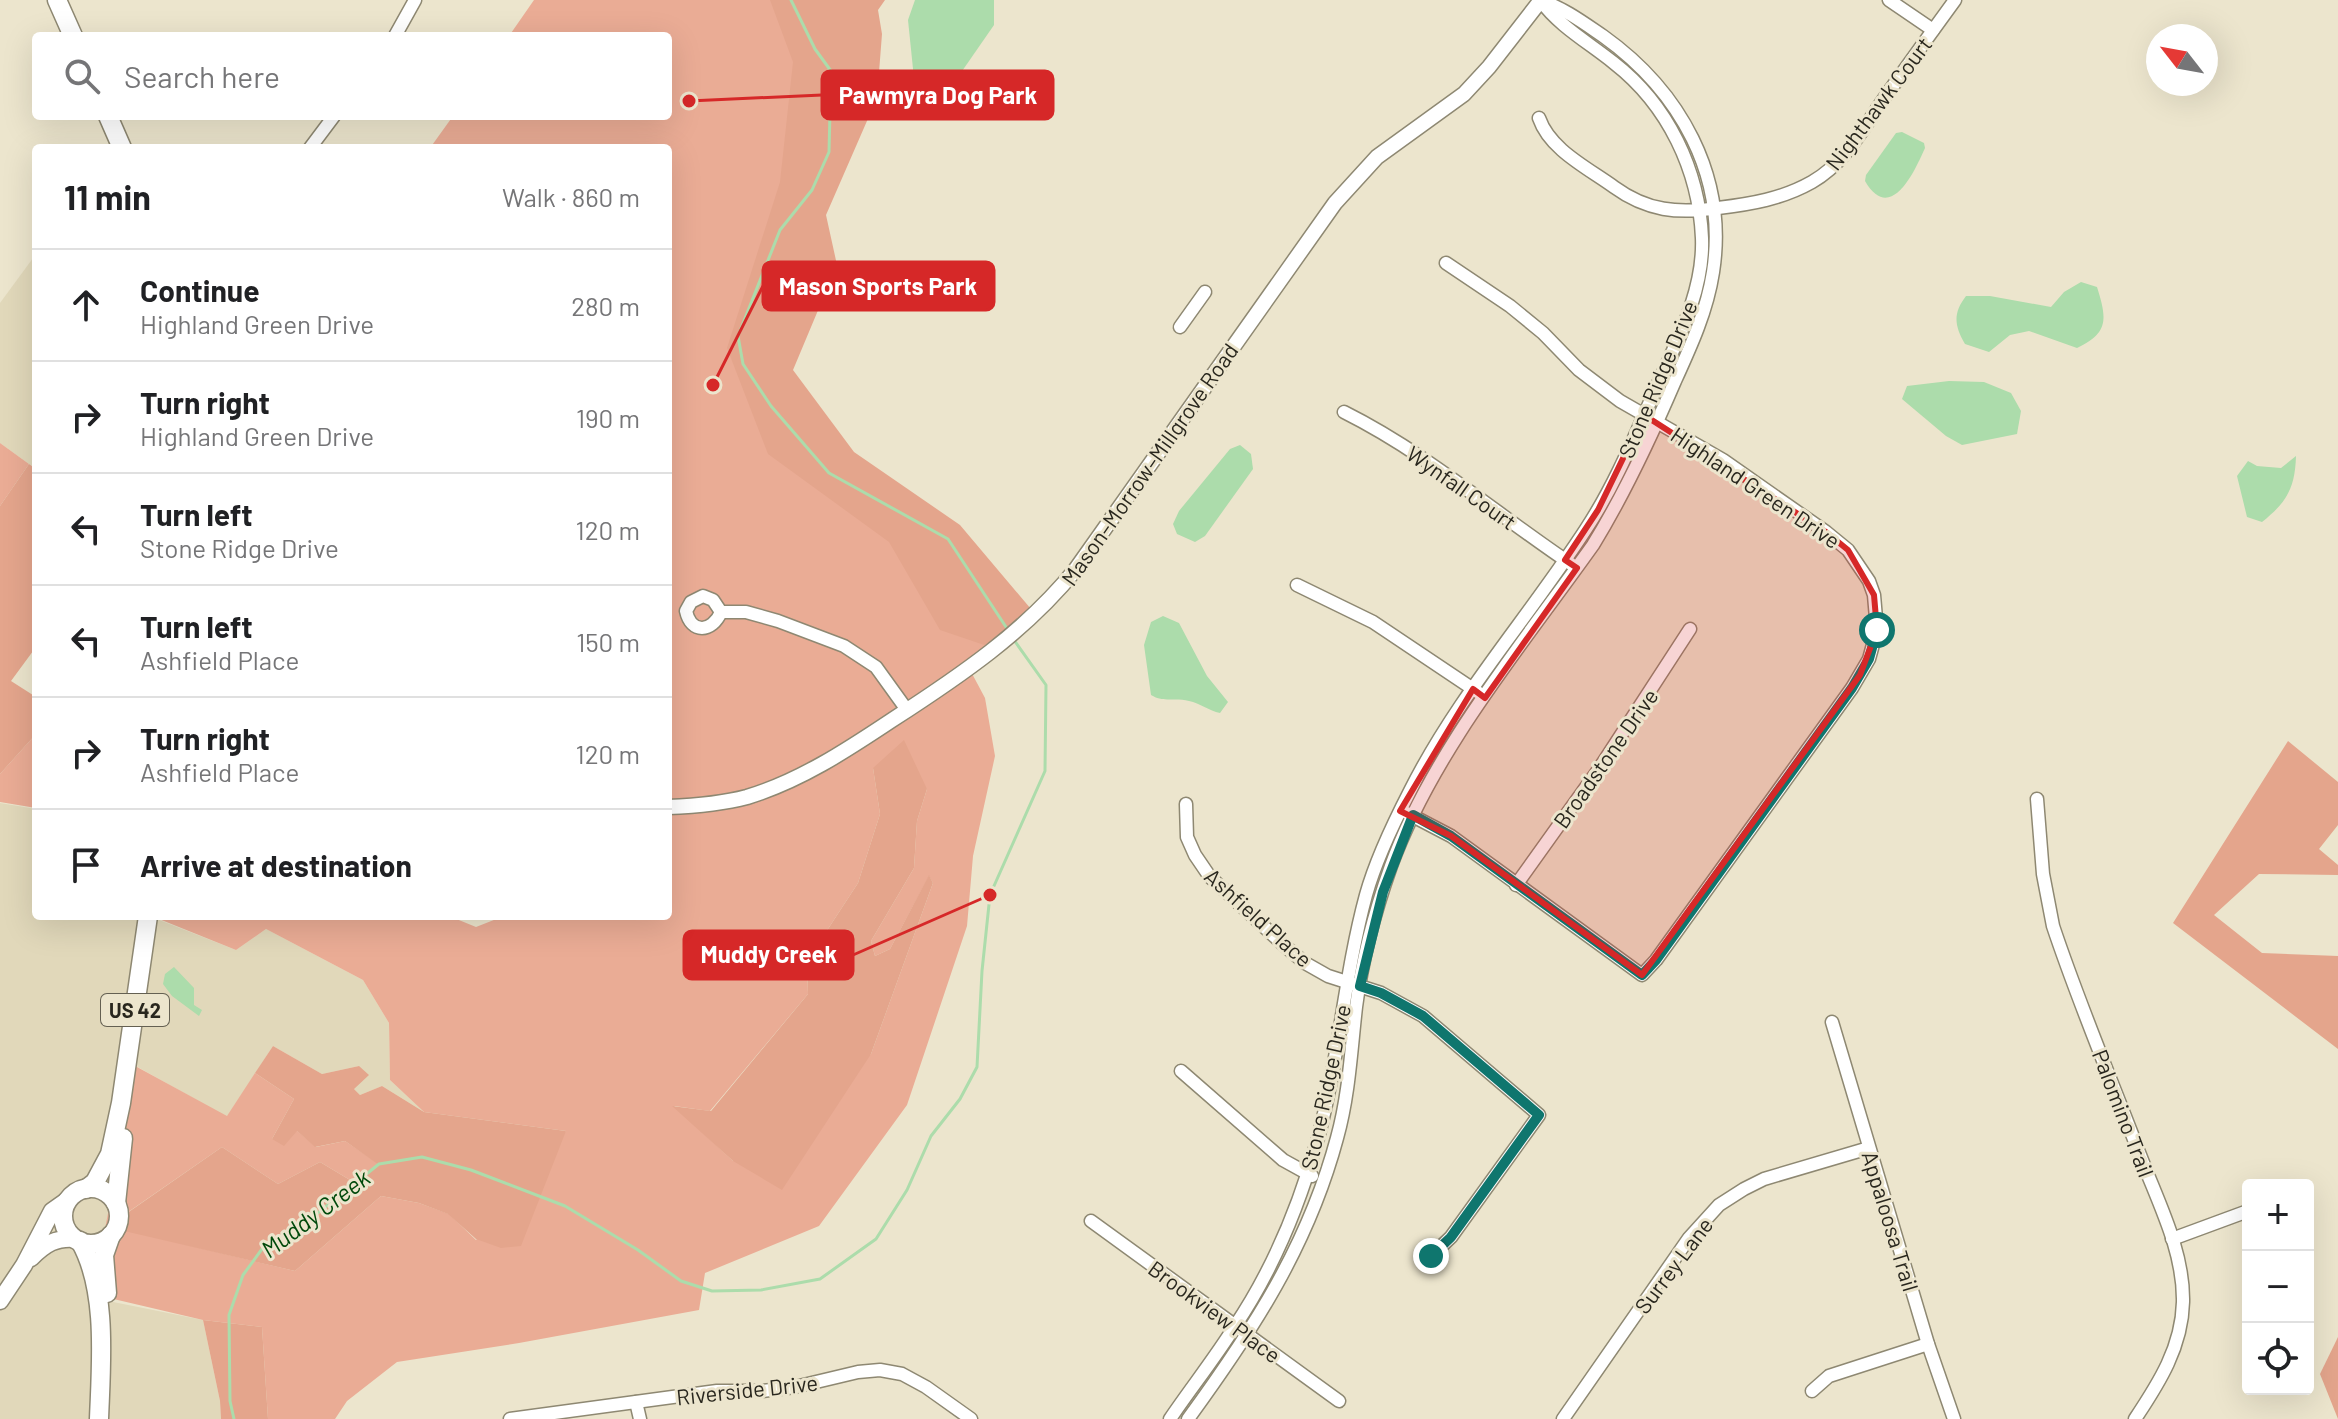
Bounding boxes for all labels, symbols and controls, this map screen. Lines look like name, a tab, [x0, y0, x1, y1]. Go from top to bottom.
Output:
north arrow	[2146, 24, 2218, 96]
street label: Nighthawk Court	[1820, 31, 1936, 175]
search box	[32, 32, 672, 120]
icon: search	[60, 54, 104, 98]
text: Search here	[124, 58, 280, 94]
callout: Pawmyra Dog Park	[822, 71, 1053, 119]
text: Pawmyra Dog Park	[839, 80, 1037, 109]
text: 11 min	[64, 176, 151, 217]
text: Walk · 860 m	[502, 181, 640, 212]
callout: Mason Sports Park	[763, 262, 994, 310]
text: Mason Sports Park	[779, 271, 977, 300]
text: Continue	[140, 272, 260, 308]
icon: ahead	[64, 283, 108, 327]
text: 280 m	[571, 290, 640, 321]
street label: Stone Ridge Drive	[1612, 296, 1702, 462]
text: Highland Green Drive	[140, 308, 374, 339]
street label: Mason–Morrow–Millgrove Road	[1055, 338, 1243, 590]
text: Turn right	[140, 384, 270, 420]
icon: right	[64, 395, 108, 439]
text: 190 m	[576, 402, 640, 433]
text: Highland Green Drive	[140, 420, 374, 451]
street label: Highland Green Drive	[1667, 421, 1845, 553]
street label: Wynfall Court	[1402, 440, 1522, 534]
text: Turn left	[140, 496, 253, 532]
icon: left	[64, 507, 108, 551]
text: 120 m	[576, 514, 640, 545]
text: Stone Ridge Drive	[140, 532, 339, 563]
text: Turn left	[140, 608, 253, 644]
route start	[1859, 612, 1895, 648]
icon: left	[64, 619, 108, 663]
text: 150 m	[576, 626, 640, 657]
text: Ashfield Place	[140, 644, 299, 675]
street label: Broadstone Drive	[1547, 683, 1663, 833]
text: Turn right	[140, 720, 270, 756]
icon: right	[64, 731, 108, 775]
text: 120 m	[576, 738, 640, 769]
text: Ashfield Place	[140, 756, 299, 787]
icon: arrive	[64, 843, 108, 887]
text: Arrive at destination	[140, 847, 412, 883]
street label: Ashfield Place	[1200, 862, 1318, 972]
callout: Muddy Creek	[684, 931, 853, 979]
text: Muddy Creek	[701, 939, 838, 968]
road number: US 42	[101, 994, 169, 1026]
street label: Stone Ridge Drive	[1295, 1002, 1355, 1172]
street label: Palomino Trail	[2088, 1046, 2160, 1180]
street label: Appaloosa Trail	[1857, 1148, 1925, 1294]
water label: Muddy Creek	[255, 1162, 375, 1263]
map controls	[2242, 1179, 2314, 1395]
button: +	[2242, 1179, 2314, 1251]
street label: Surrey Lane	[1628, 1212, 1718, 1318]
route end	[1413, 1238, 1449, 1274]
button: −	[2242, 1251, 2314, 1323]
street label: Brookview Place	[1144, 1254, 1286, 1368]
button: locate	[2242, 1323, 2314, 1395]
street label: Riverside Drive	[675, 1369, 819, 1409]

